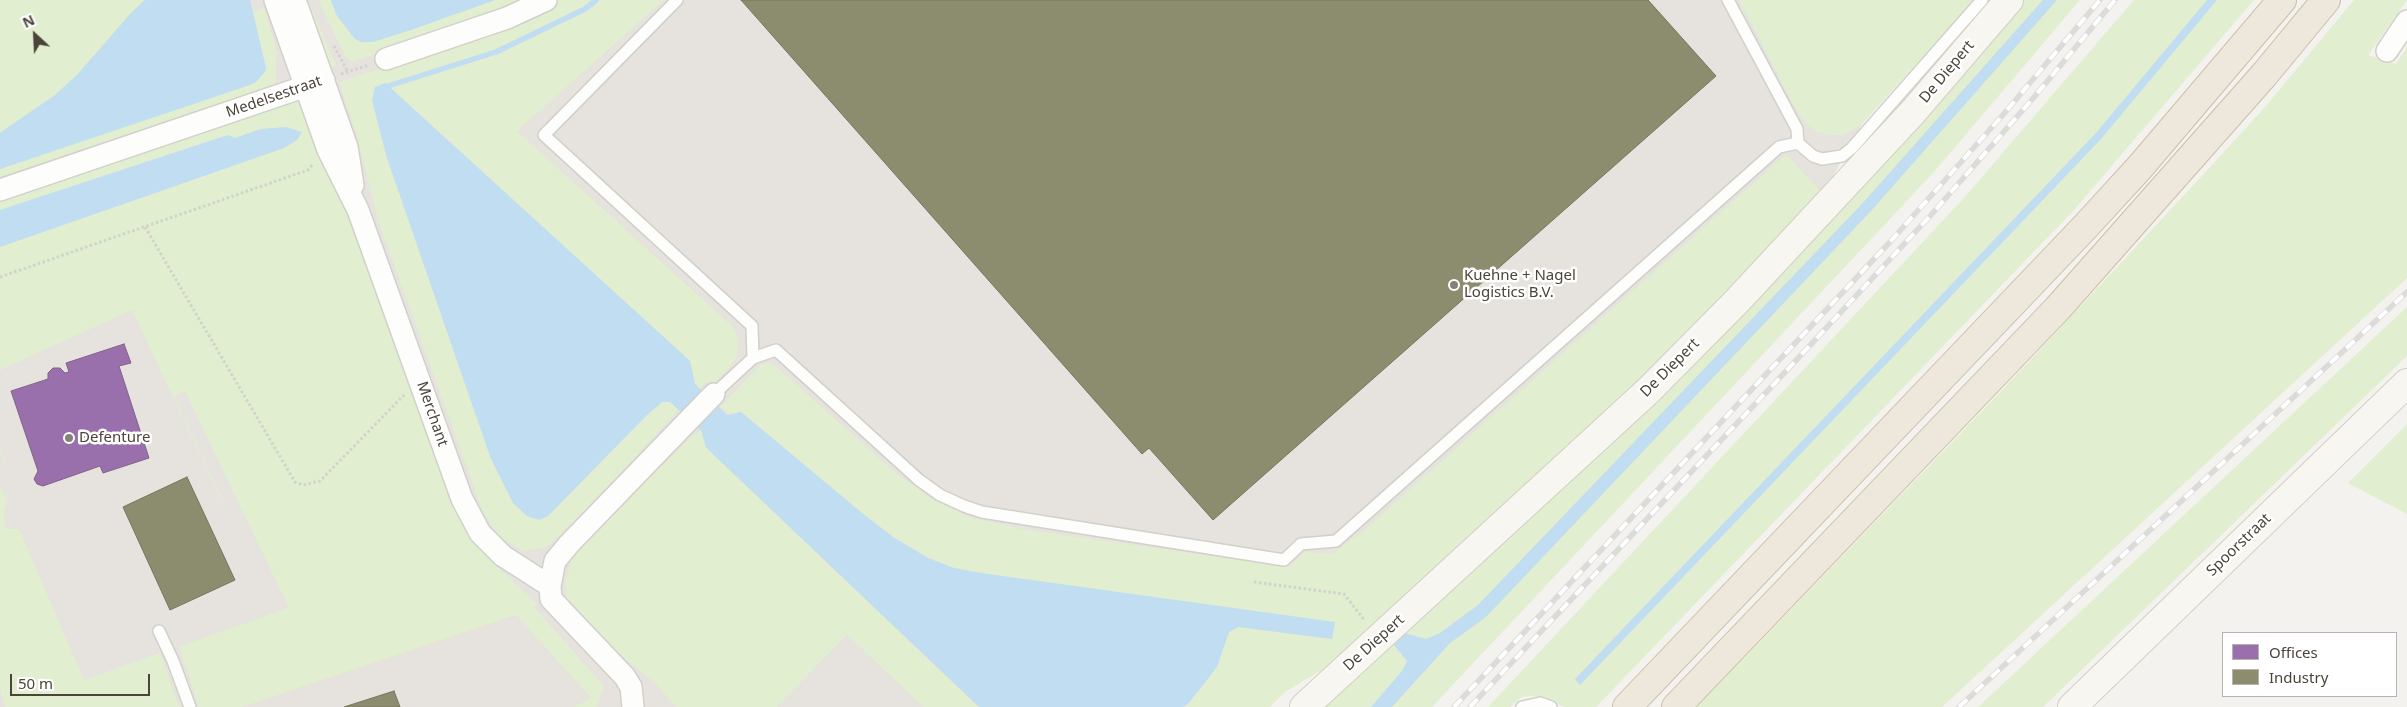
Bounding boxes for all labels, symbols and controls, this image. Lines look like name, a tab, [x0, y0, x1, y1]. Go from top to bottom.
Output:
north arrow	[10, 10, 60, 60]
text: N	[19, 10, 38, 32]
street label: De Diepert	[1916, 37, 1978, 107]
street label: Medelsestraat	[224, 72, 324, 122]
place label: Kuehne + Nagel Logistics B.V.	[1464, 267, 1576, 302]
marker: Kuehne + Nagel Logistics B.V.	[1448, 279, 1460, 291]
street label: De Diepert	[1637, 335, 1703, 401]
street label: Merchant	[412, 379, 452, 449]
place label: Defenture	[79, 429, 150, 447]
marker: Defenture	[63, 432, 75, 444]
street label: Spoorstraat	[2203, 510, 2275, 580]
street label: De Diepert	[1340, 611, 1408, 675]
legend	[2222, 632, 2397, 697]
text: Offices	[2269, 642, 2318, 662]
scale bar	[12, 664, 152, 696]
text: Industry	[2269, 667, 2328, 687]
text: 50 m	[18, 673, 53, 693]

